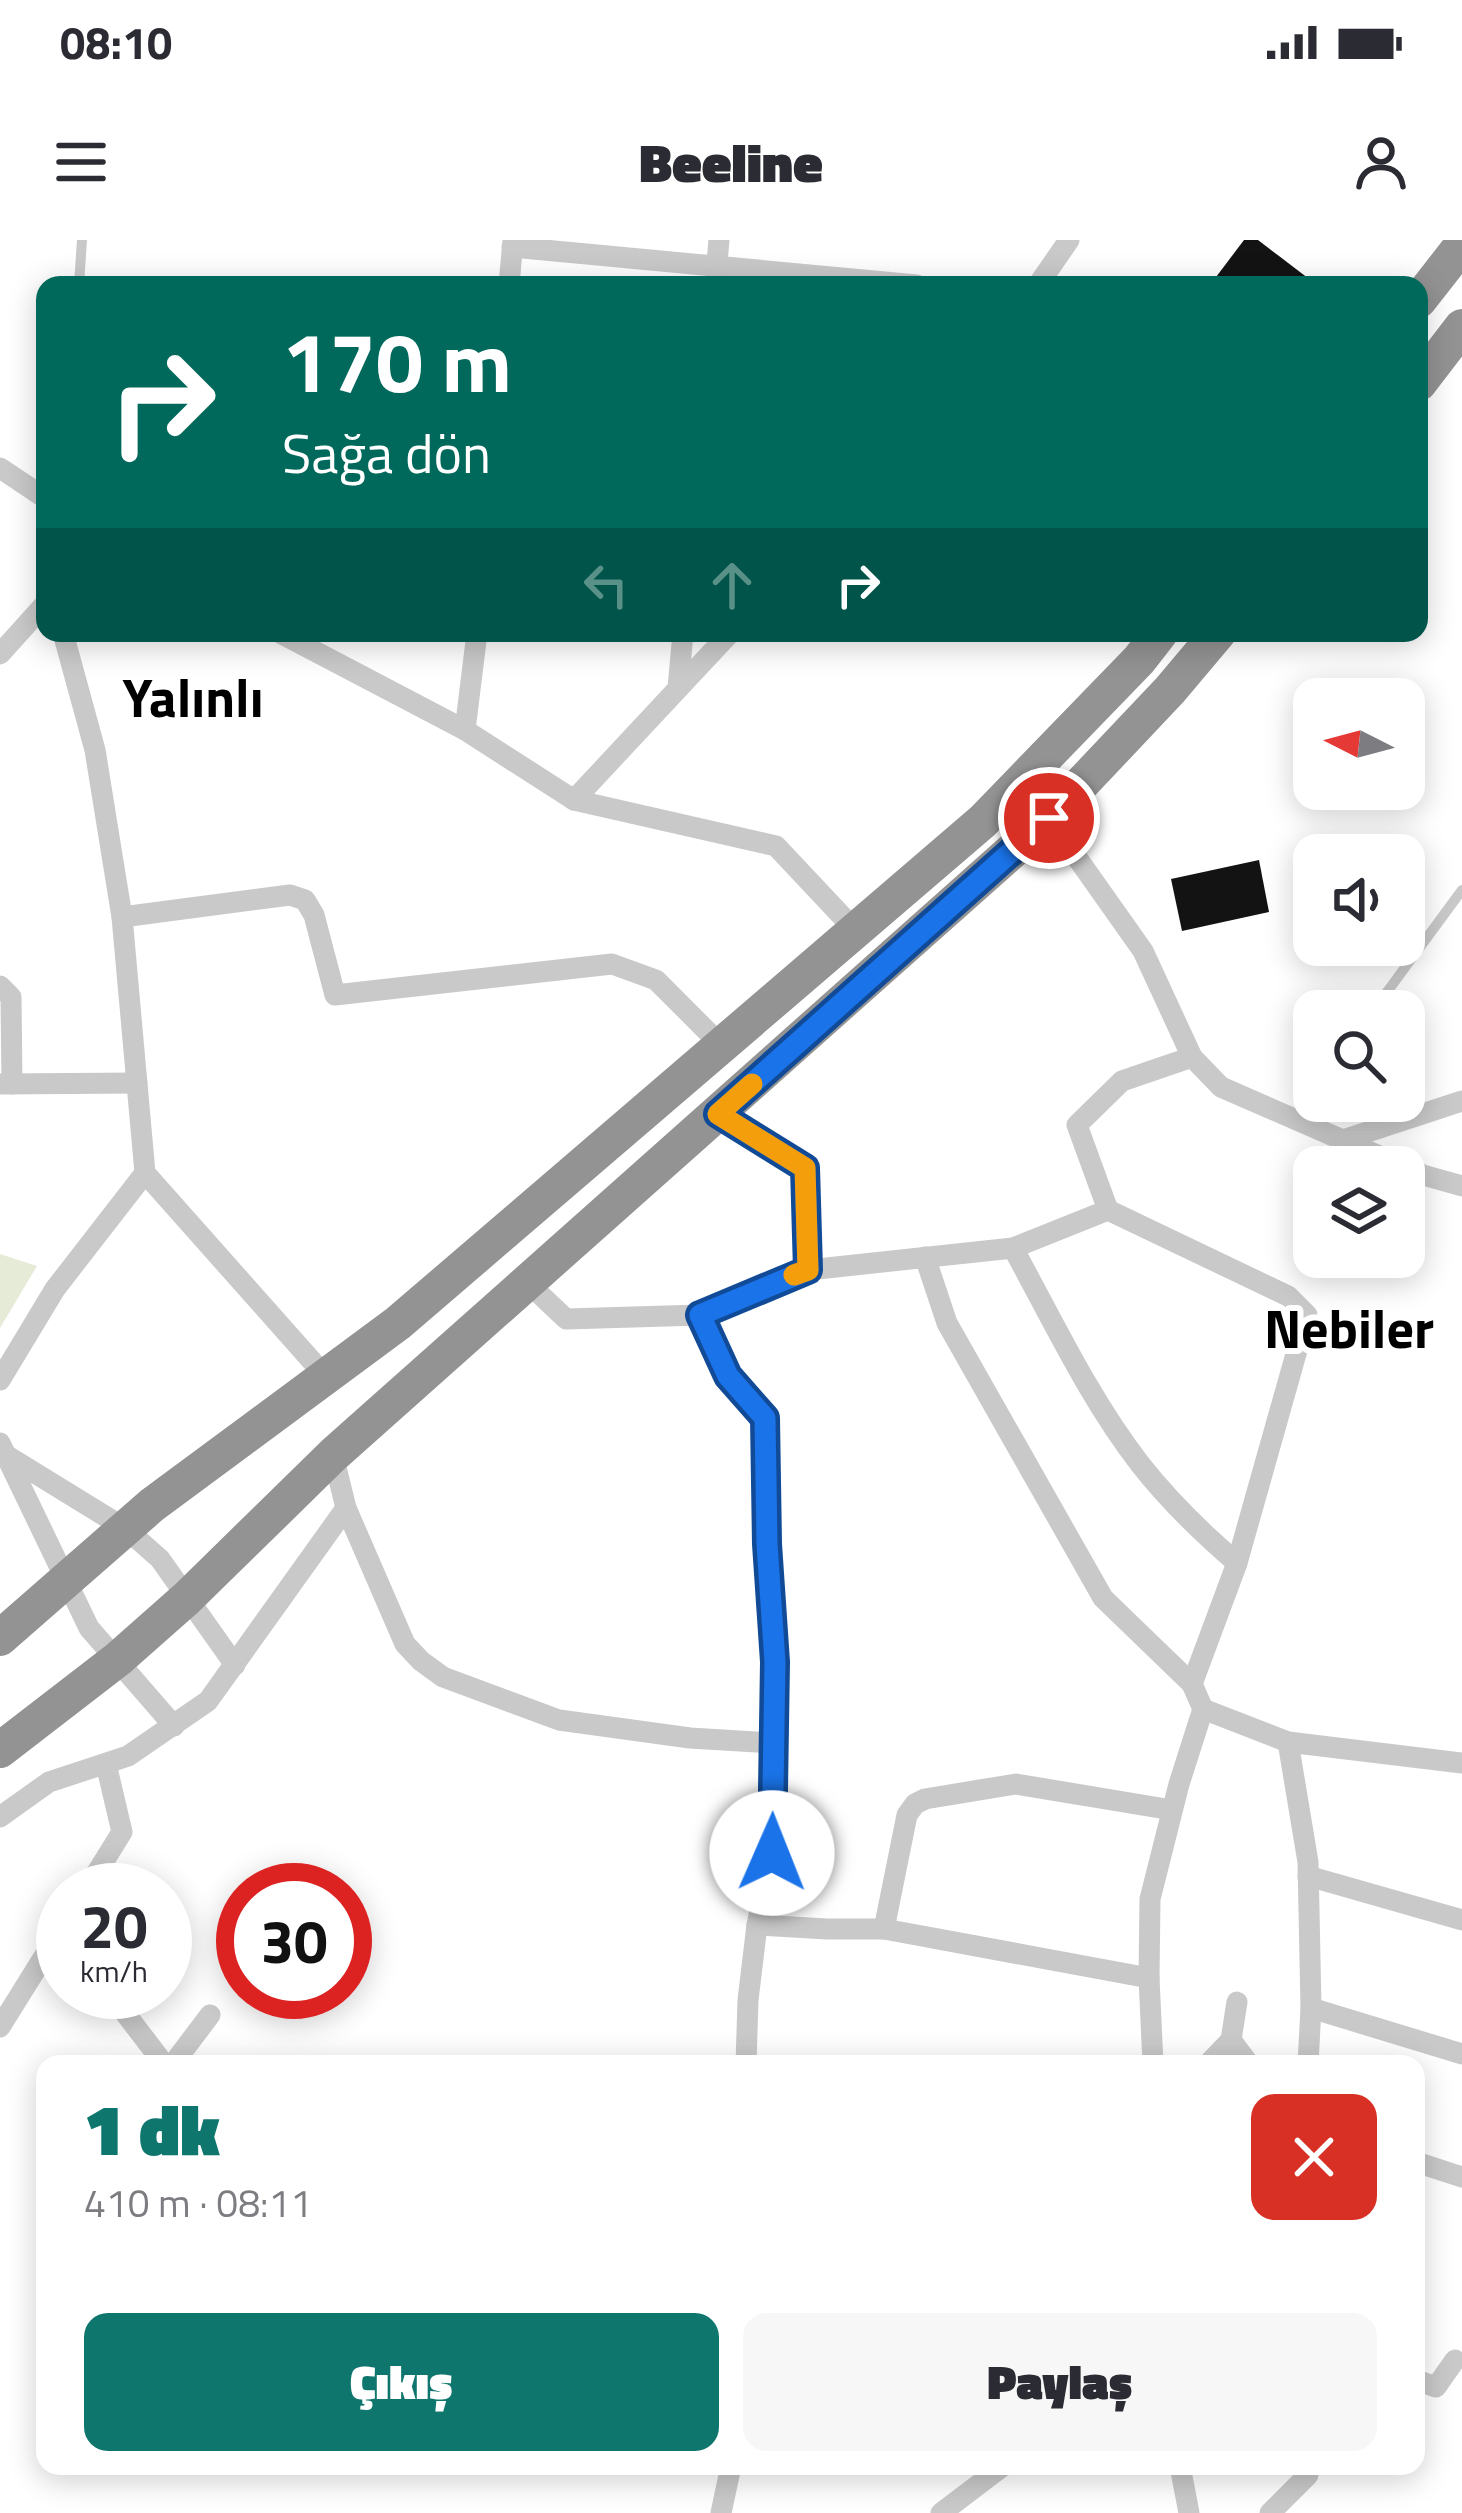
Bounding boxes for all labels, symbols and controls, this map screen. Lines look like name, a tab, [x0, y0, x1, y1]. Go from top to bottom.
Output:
text: 08:10	[60, 8, 172, 76]
text: Beeline	[639, 121, 823, 203]
icon: menu	[48, 129, 114, 195]
icon: person	[1348, 129, 1414, 195]
text: 170 m	[282, 297, 512, 425]
icon: right	[84, 324, 240, 480]
text: Sağa dön	[282, 412, 491, 494]
icon: left	[573, 552, 639, 618]
icon: ahead	[699, 552, 765, 618]
icon: right	[825, 552, 891, 618]
district label: Yalınlı	[122, 656, 264, 738]
north arrow	[1293, 678, 1425, 810]
map controls	[1293, 678, 1425, 1278]
pin	[998, 767, 1100, 869]
icon: arrive	[1016, 785, 1082, 851]
button: sound	[1293, 834, 1425, 966]
button: search	[1293, 990, 1425, 1122]
button: layers	[1293, 1146, 1425, 1278]
district label: Nebiler	[1264, 1287, 1434, 1369]
position arrow	[709, 1790, 835, 1916]
speed limit sign: 30	[216, 1863, 372, 2019]
text: 20	[80, 1880, 148, 1971]
text: km/h	[80, 1948, 148, 1994]
text: 1 dk	[84, 2073, 220, 2183]
button: close	[1251, 2094, 1377, 2220]
text: 410 m · 08:11	[84, 2173, 312, 2232]
button: Çıkış	[84, 2313, 719, 2451]
button: Paylaş	[743, 2313, 1377, 2451]

